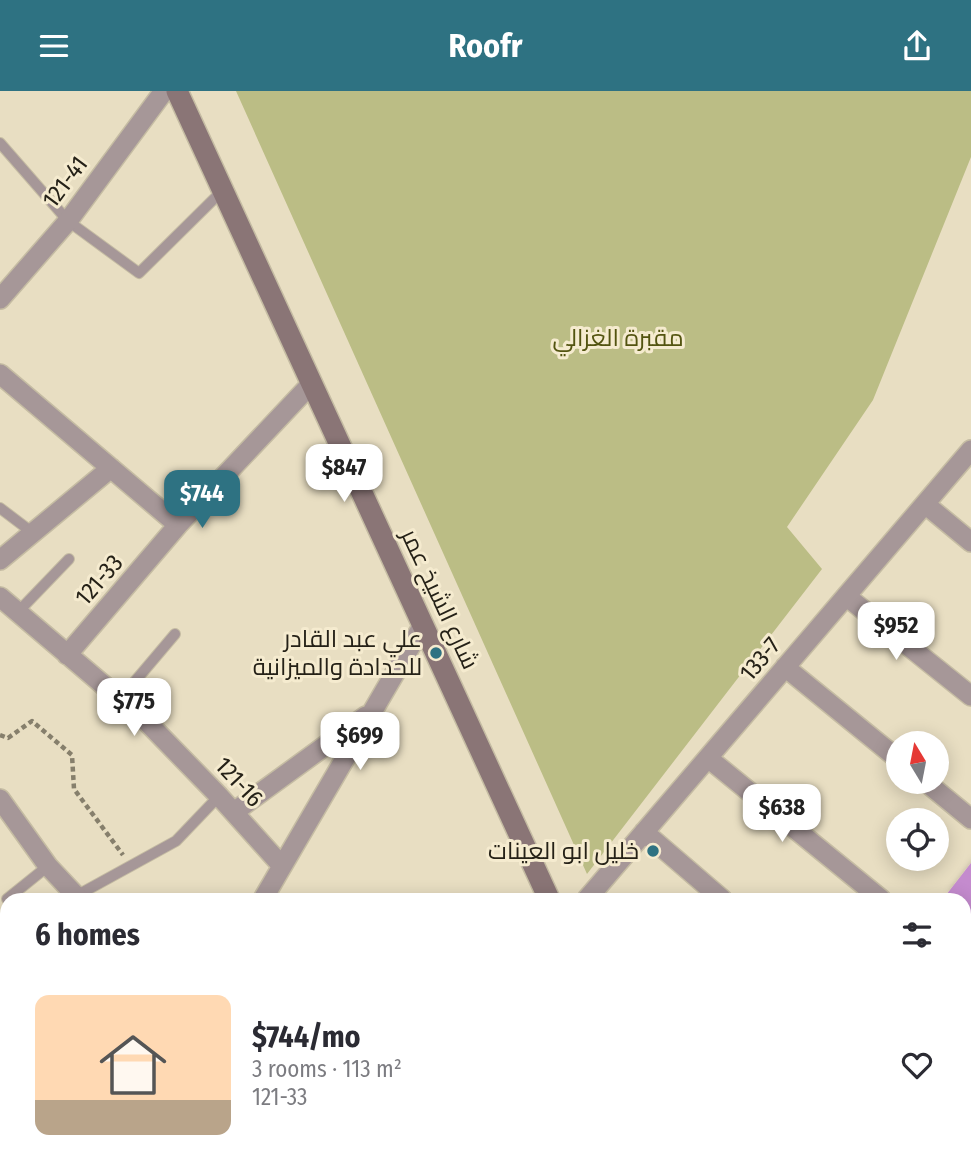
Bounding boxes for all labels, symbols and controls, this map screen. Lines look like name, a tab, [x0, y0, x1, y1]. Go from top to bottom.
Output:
icon: menu	[35, 27, 73, 65]
text: Roofr	[449, 27, 522, 65]
icon: share	[898, 27, 936, 65]
street label: 121-41	[37, 151, 93, 213]
park label: مقبرة الغزالي	[552, 324, 684, 357]
pin: $847	[303, 445, 385, 504]
text: $847	[322, 453, 366, 481]
pin: $744	[161, 471, 243, 530]
text: $744	[180, 479, 224, 507]
street label: شارع الشيخ عمر	[393, 523, 485, 674]
street label: 121-33	[69, 549, 129, 611]
pin: $952	[855, 603, 937, 662]
text: $952	[874, 611, 918, 639]
place label: علي عبد القادر للحدادة والميزانية	[253, 625, 422, 681]
street label: 133-7	[734, 631, 786, 686]
marker: علي عبد القادر للحدادة والميزانية	[428, 645, 444, 661]
pin: $775	[93, 679, 175, 738]
text: $775	[113, 687, 155, 715]
pin: $699	[319, 713, 401, 772]
text: $699	[337, 721, 383, 749]
north arrow	[886, 731, 948, 795]
map controls	[886, 731, 949, 871]
street label: 121-16	[209, 752, 269, 812]
pin: $638	[741, 785, 823, 844]
text: $638	[759, 793, 805, 821]
button: locate	[886, 808, 949, 871]
place label: خليل ابو العينات	[488, 837, 639, 865]
marker: خليل ابو العينات	[645, 843, 661, 859]
icon: filters	[898, 916, 936, 954]
text: 6 homes	[35, 917, 140, 953]
text: $744/mo	[252, 1019, 361, 1055]
icon: home	[91, 1023, 175, 1107]
icon: heart	[898, 1046, 936, 1084]
text: 3 rooms · 113 m²	[252, 1055, 402, 1083]
text: 121-33	[252, 1083, 307, 1111]

